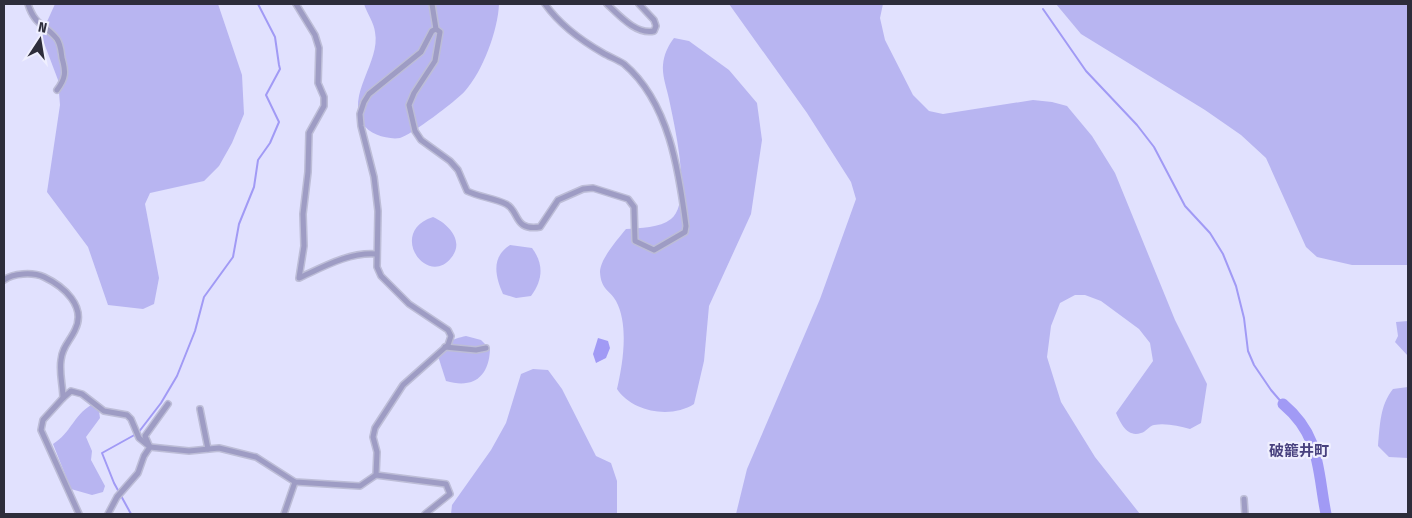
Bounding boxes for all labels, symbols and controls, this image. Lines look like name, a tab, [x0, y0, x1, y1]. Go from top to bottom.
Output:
north arrow	[15, 15, 65, 65]
text: N	[37, 19, 48, 37]
district label: 破籠井町	[1269, 442, 1329, 460]

